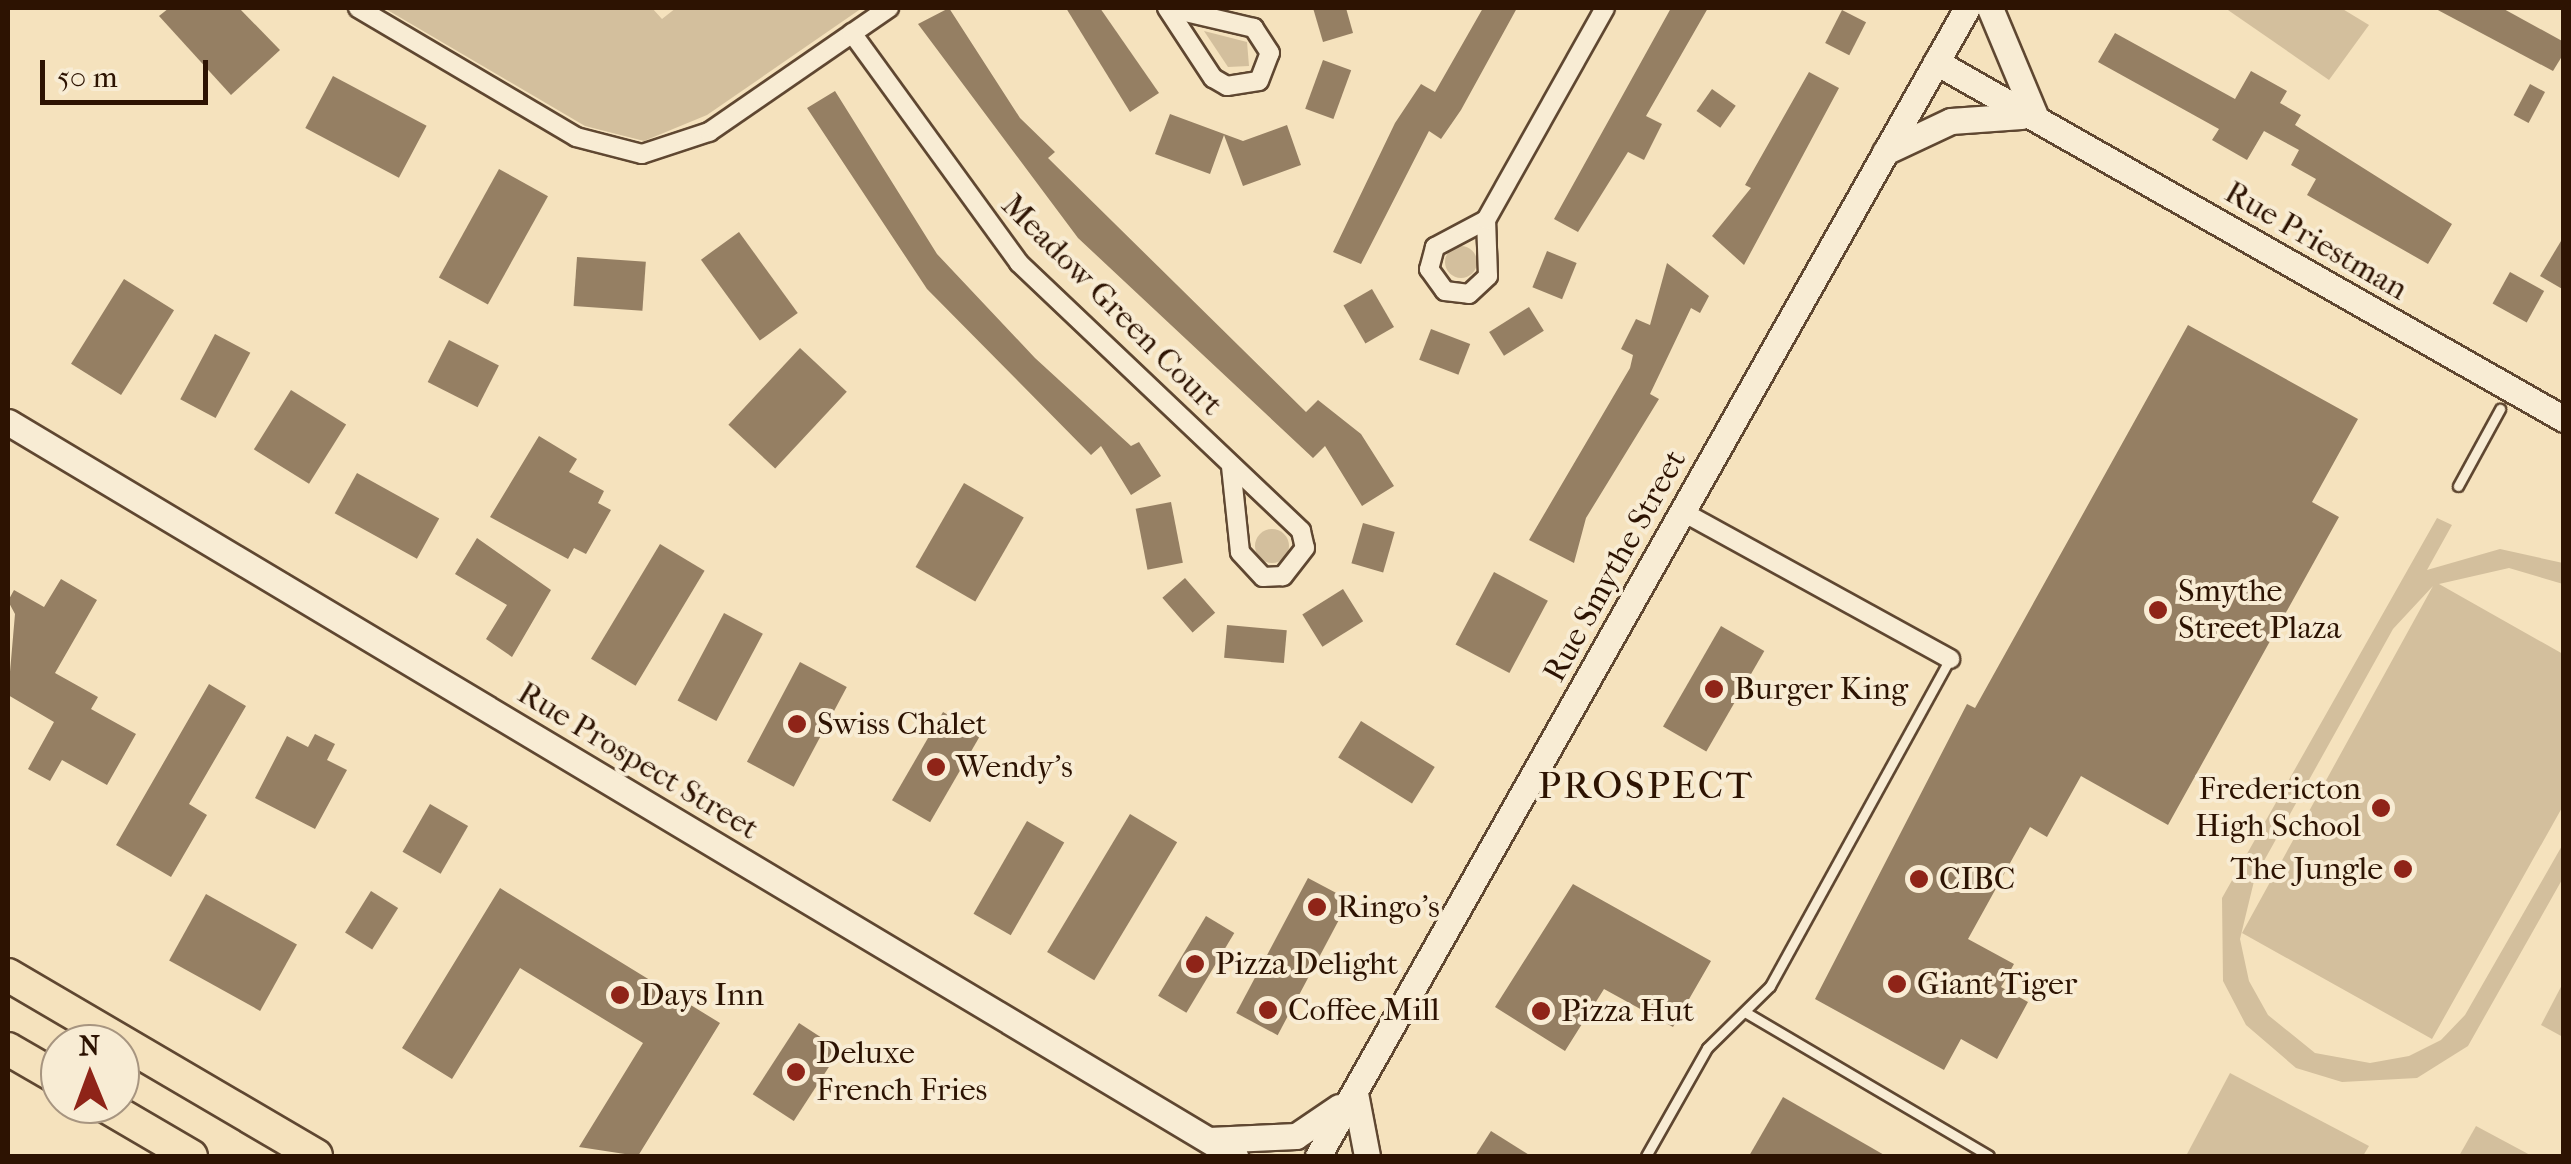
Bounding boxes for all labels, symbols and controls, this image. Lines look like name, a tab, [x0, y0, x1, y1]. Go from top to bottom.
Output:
scale bar	[45, 40, 212, 102]
text: 50 m	[57, 60, 118, 95]
street label: Rue Priestman	[2218, 173, 2414, 309]
street label: Meadow Green Court	[993, 186, 1231, 424]
street label: Rue Smythe Street	[1535, 443, 1695, 689]
place label: Smythe Street Plaza	[2178, 573, 2341, 648]
marker: Smythe Street Plaza	[2147, 599, 2169, 621]
place label: Burger King	[1734, 670, 1908, 708]
street label: Rue Prospect Street	[511, 674, 765, 848]
marker: Burger King	[1703, 678, 1725, 700]
place label: Swiss Chalet	[817, 705, 987, 743]
marker: Swiss Chalet	[786, 713, 808, 735]
place label: Wendy's	[956, 748, 1073, 786]
marker: Wendy's	[925, 756, 947, 778]
district label: PROSPECT	[1538, 763, 1754, 809]
place label: Fredericton High School	[2195, 771, 2361, 846]
marker: Fredericton High School	[2370, 797, 2392, 819]
place label: The Jungle	[2231, 850, 2383, 888]
marker: The Jungle	[2392, 858, 2414, 880]
place label: CIBC	[1939, 860, 2015, 898]
marker: CIBC	[1908, 868, 1930, 890]
place label: Ringo's	[1337, 888, 1440, 926]
marker: Ringo's	[1306, 896, 1328, 918]
place label: Pizza Delight	[1215, 945, 1398, 983]
marker: Pizza Delight	[1184, 953, 1206, 975]
place label: Giant Tiger	[1917, 965, 2077, 1003]
marker: Giant Tiger	[1886, 973, 1908, 995]
place label: Days Inn	[640, 976, 764, 1014]
marker: Days Inn	[609, 984, 631, 1006]
place label: Coffee Mill	[1288, 991, 1440, 1029]
place label: Pizza Hut	[1561, 992, 1694, 1030]
marker: Coffee Mill	[1257, 999, 1279, 1021]
marker: Pizza Hut	[1530, 1000, 1552, 1022]
north arrow	[40, 1024, 140, 1124]
text: N	[79, 1029, 100, 1062]
place label: Deluxe French Fries	[816, 1035, 987, 1110]
marker: Deluxe French Fries	[785, 1061, 807, 1083]

